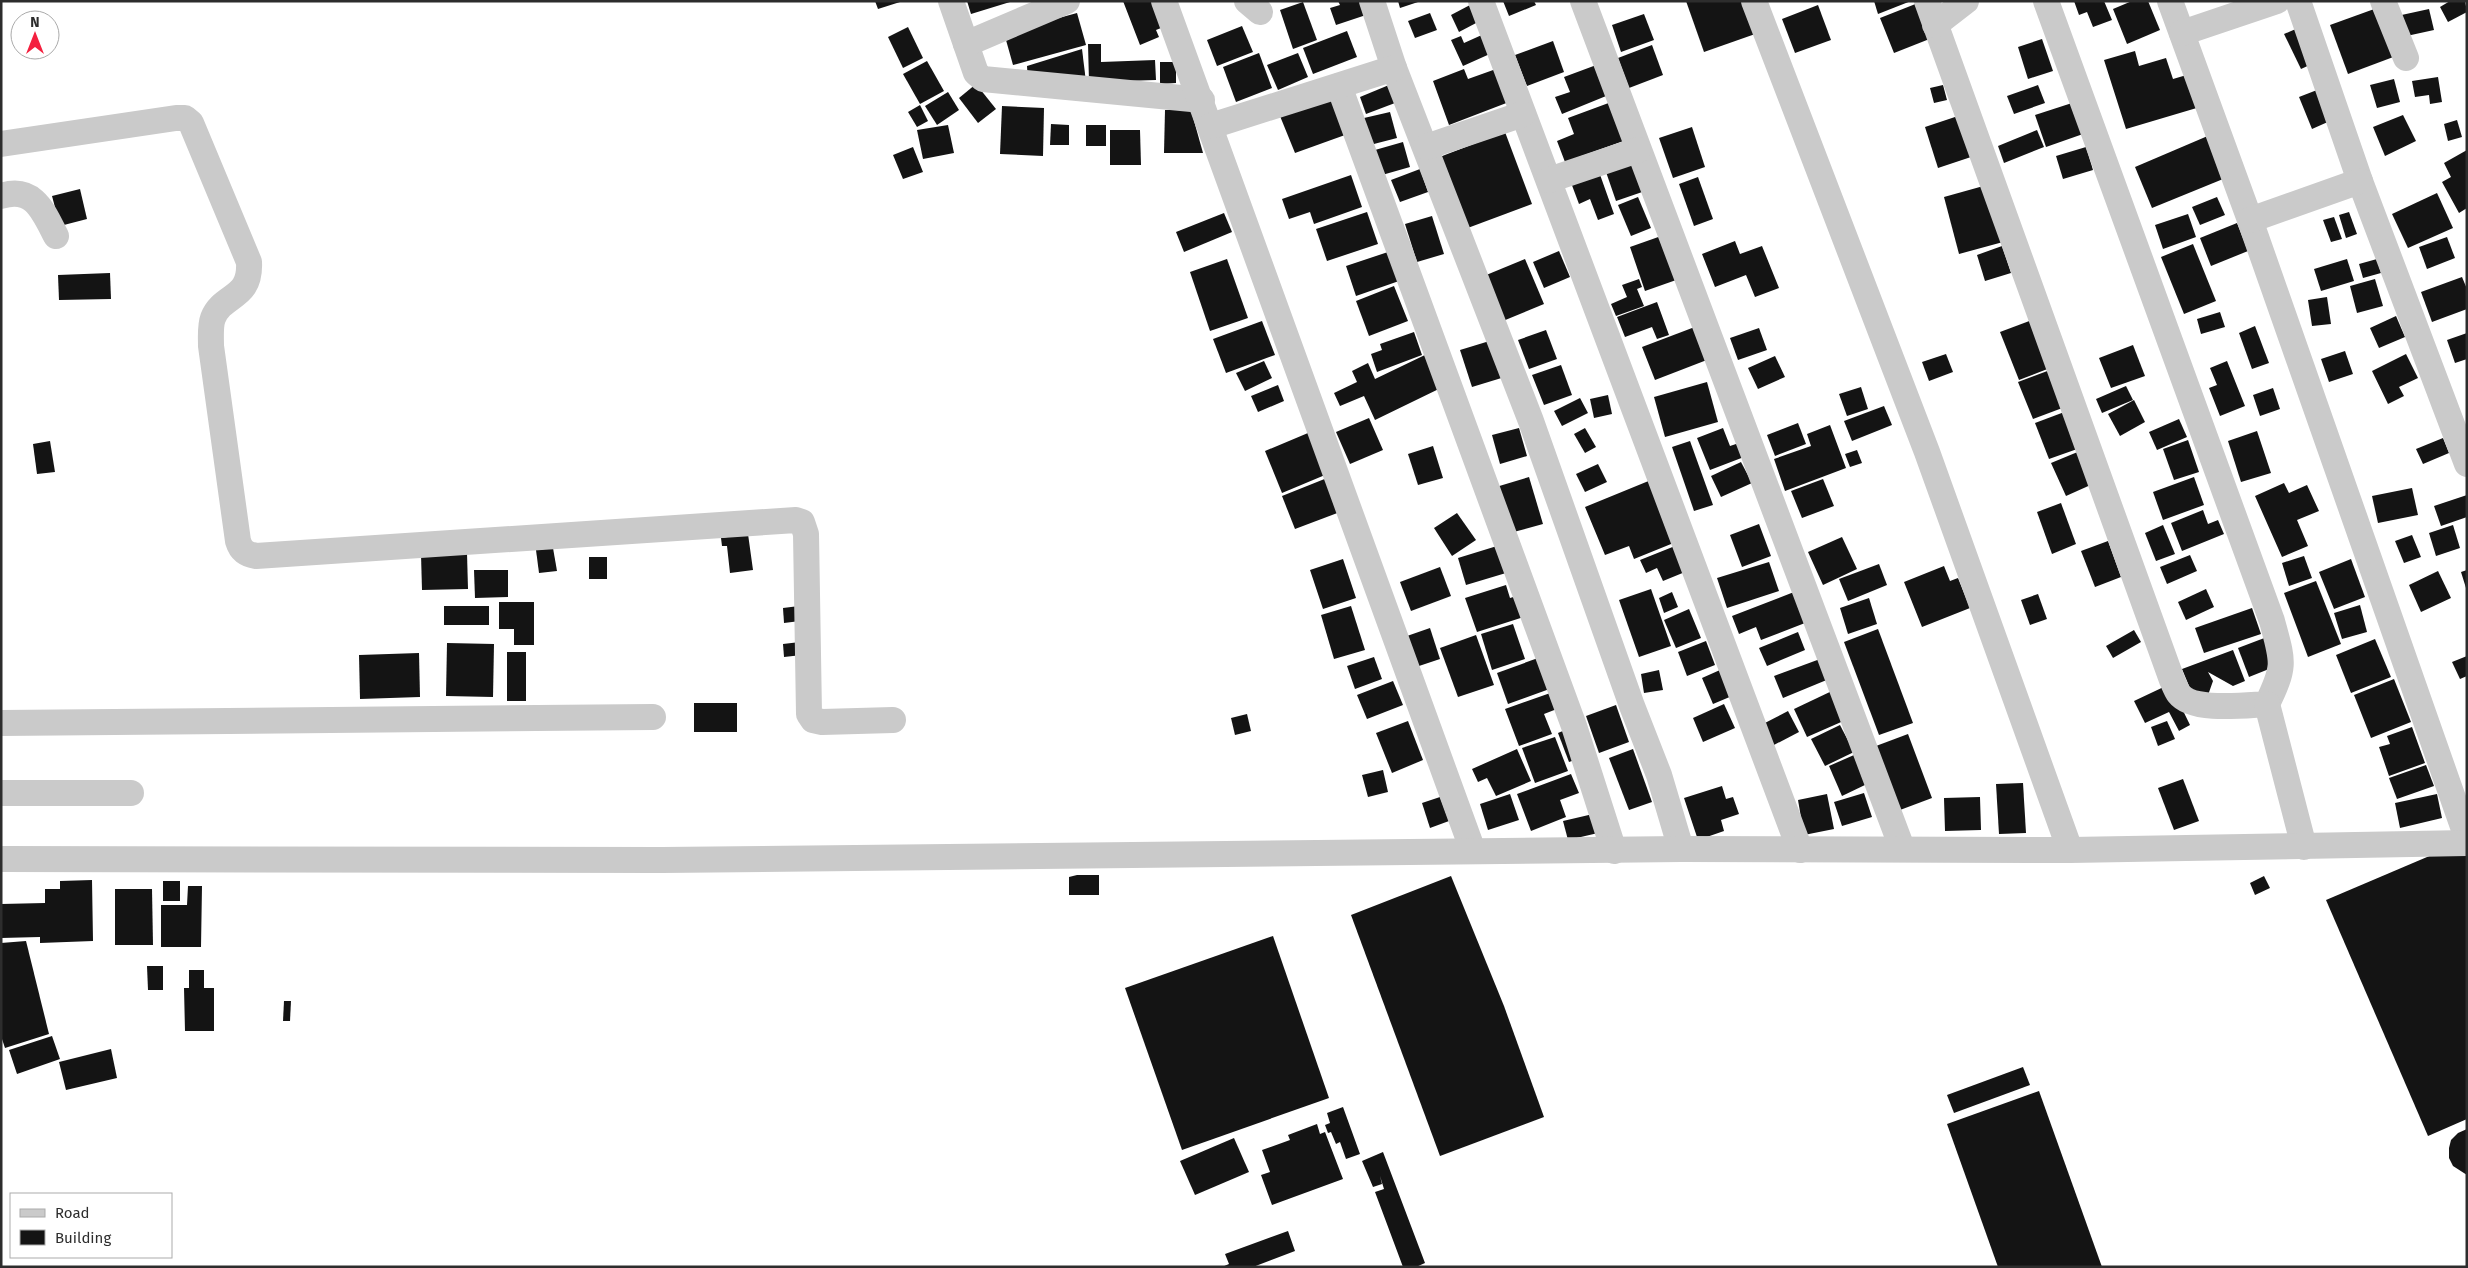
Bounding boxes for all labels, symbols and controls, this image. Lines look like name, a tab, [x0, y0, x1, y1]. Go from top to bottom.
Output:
north arrow	[10, 10, 60, 60]
text: N	[30, 14, 40, 31]
legend	[10, 1193, 172, 1258]
text: Road	[55, 1204, 90, 1222]
text: Building	[55, 1229, 111, 1247]

